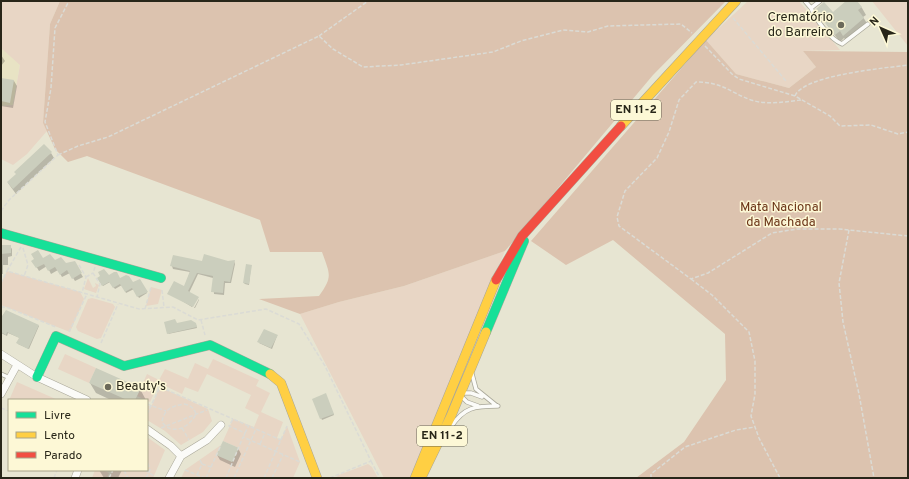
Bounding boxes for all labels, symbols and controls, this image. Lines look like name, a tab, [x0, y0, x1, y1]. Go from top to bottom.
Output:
north arrow	[861, 8, 901, 48]
place label: Crematório do Barreiro	[767, 10, 833, 41]
text: N	[867, 14, 882, 29]
marker: Crematório do Barreiro	[836, 20, 846, 30]
road number: EN 11-2	[611, 100, 661, 120]
park label: Mata Nacional da Machada	[740, 200, 822, 231]
place label: Beauty's	[116, 379, 166, 395]
marker: Beauty's	[103, 382, 113, 392]
legend	[8, 399, 148, 471]
text: Livre	[44, 408, 71, 424]
road number: EN 11-2	[417, 426, 467, 446]
text: Lento	[44, 428, 75, 444]
text: Parado	[44, 448, 82, 464]

